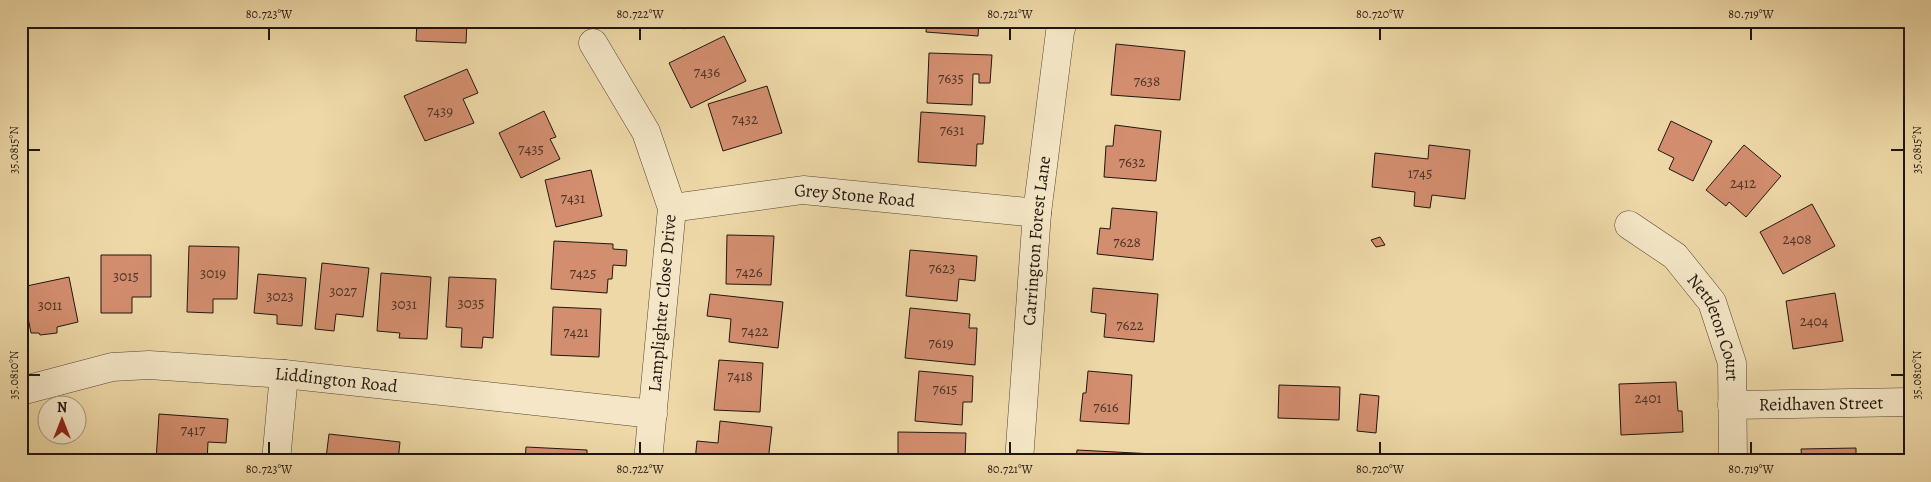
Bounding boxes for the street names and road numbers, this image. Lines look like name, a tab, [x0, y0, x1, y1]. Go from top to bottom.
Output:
street label: Carrington Forest Lane	[1017, 154, 1056, 326]
street label: Grey Stone Road	[792, 178, 917, 213]
street label: Lamplighter Close Drive	[642, 213, 682, 393]
street label: Nettleton Court	[1682, 268, 1744, 381]
street label: Liddington Road	[274, 361, 399, 398]
street label: Reidhaven Street	[1759, 390, 1884, 417]

